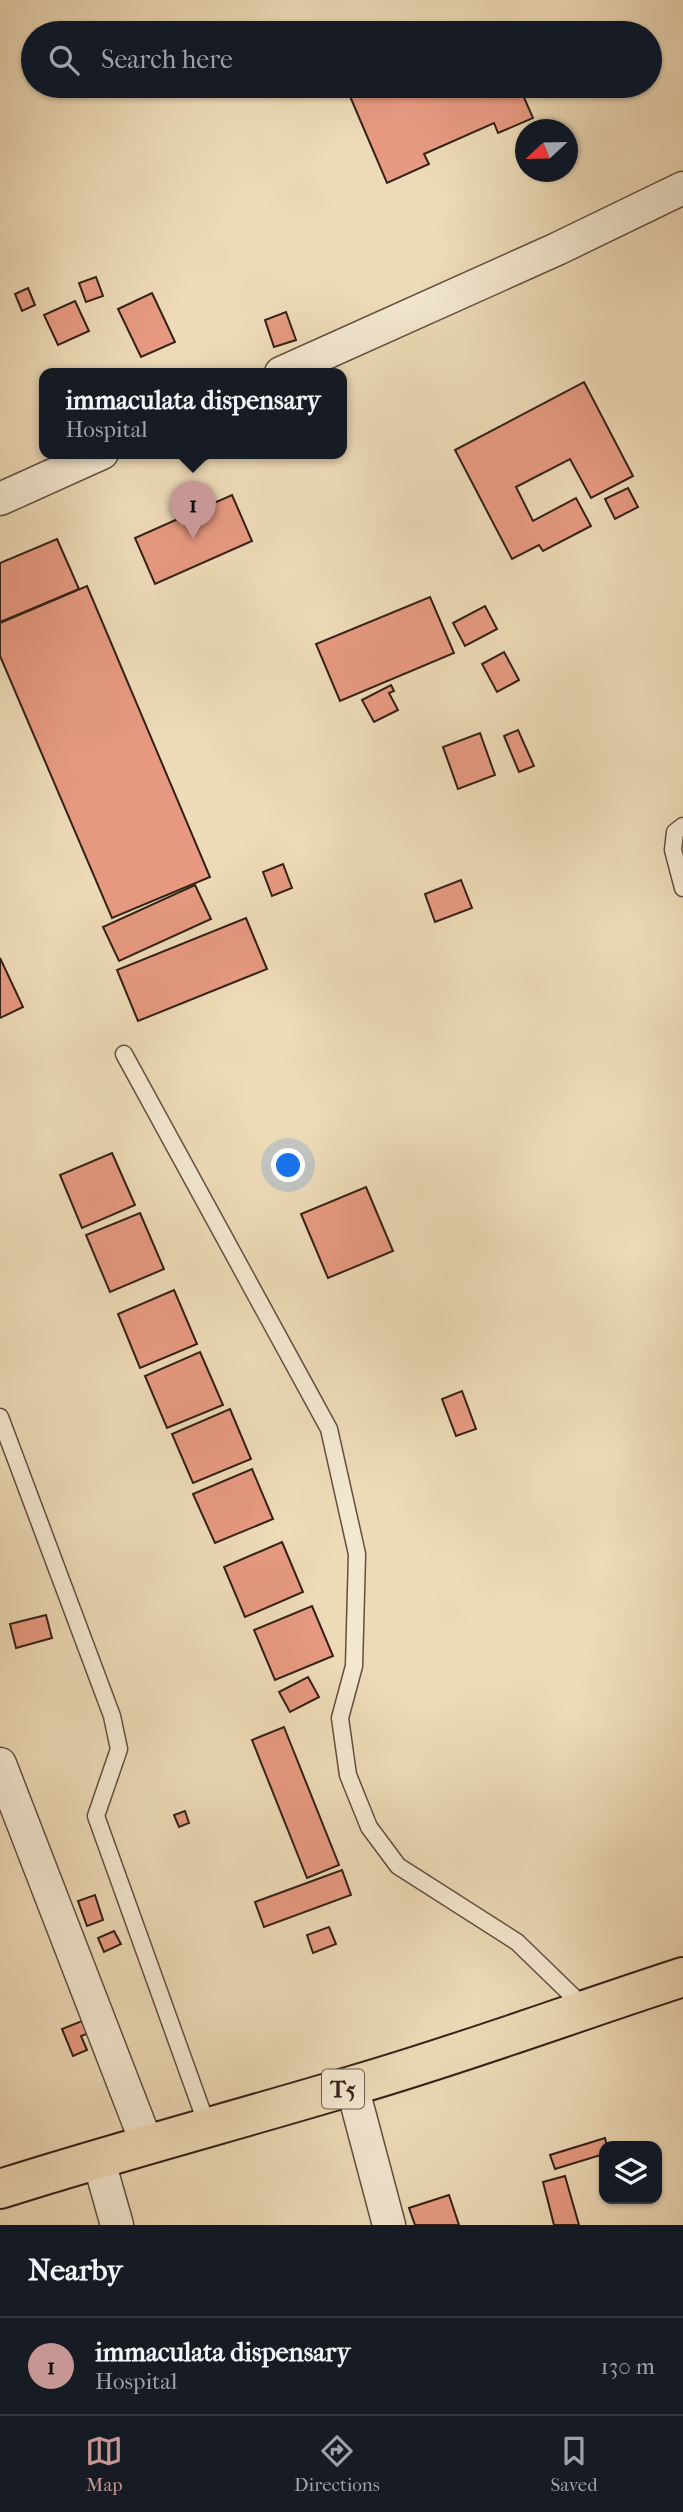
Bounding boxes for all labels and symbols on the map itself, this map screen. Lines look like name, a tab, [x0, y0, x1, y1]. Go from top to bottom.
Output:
north arrow	[515, 119, 578, 182]
pin: 1	[170, 481, 216, 539]
your location	[271, 1148, 305, 1182]
road number: T5	[322, 2070, 364, 2108]

